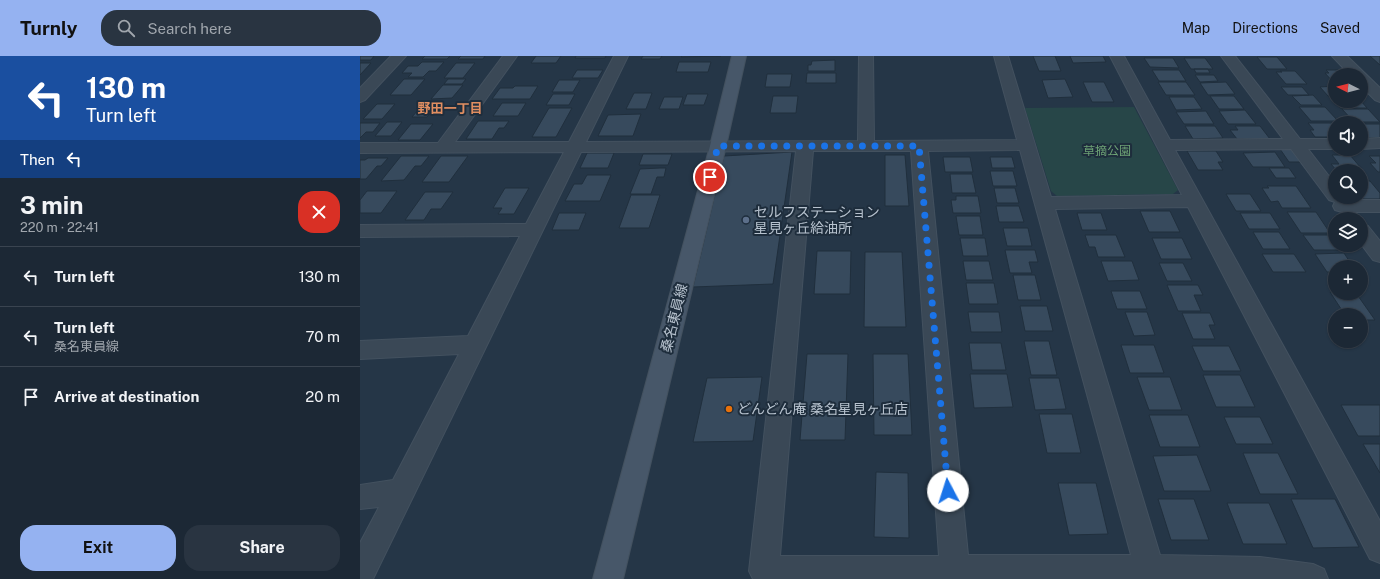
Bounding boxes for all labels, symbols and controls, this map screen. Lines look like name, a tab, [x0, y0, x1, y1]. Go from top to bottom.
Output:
search box	[101, 10, 381, 46]
text: Turnly	[20, 17, 77, 39]
icon: search	[115, 17, 137, 39]
text: Search here	[147, 20, 232, 37]
text: Map	[1182, 20, 1210, 36]
text: Directions	[1232, 20, 1298, 36]
text: Saved	[1320, 20, 1360, 36]
north arrow	[1328, 68, 1368, 108]
map controls	[1328, 68, 1368, 348]
text: 130 m	[86, 71, 166, 104]
icon: left	[20, 72, 72, 124]
district label: 野田一丁目	[417, 101, 483, 116]
text: Turn left	[86, 105, 156, 126]
button: sound	[1328, 116, 1368, 156]
park label: 草摘公園	[1083, 144, 1131, 158]
icon: left	[63, 148, 85, 170]
text: Then	[20, 151, 55, 168]
pin	[693, 160, 727, 194]
button: search	[1328, 164, 1368, 204]
icon: arrive	[699, 166, 721, 188]
text: 3 min	[20, 191, 84, 219]
button: close	[298, 191, 340, 233]
place label: セルフステーション 星見ヶ丘給油所	[754, 204, 880, 236]
button: layers	[1328, 212, 1368, 252]
marker: セルフステーション 星見ヶ丘給油所	[741, 215, 751, 225]
text: 220 m · 22:41	[20, 220, 99, 235]
button: +	[1328, 260, 1368, 300]
icon: left	[20, 266, 42, 288]
text: Turn left	[54, 268, 115, 285]
text: 130 m	[299, 268, 340, 285]
street label: 桑名東員線	[658, 282, 690, 354]
button: −	[1328, 308, 1368, 348]
text: Turn left	[54, 319, 115, 336]
icon: left	[20, 326, 42, 348]
text: 70 m	[305, 328, 340, 345]
text: 桑名東員線	[54, 339, 119, 354]
icon: arrive	[20, 386, 42, 408]
text: Arrive at destination	[54, 388, 199, 405]
text: 20 m	[305, 388, 340, 405]
place label: どんどん庵 桑名星見ヶ丘店	[737, 401, 908, 417]
marker: どんどん庵 桑名星見ヶ丘店	[724, 404, 734, 414]
position arrow	[927, 470, 969, 512]
button: Exit	[20, 525, 176, 571]
button: Share	[184, 525, 340, 571]

